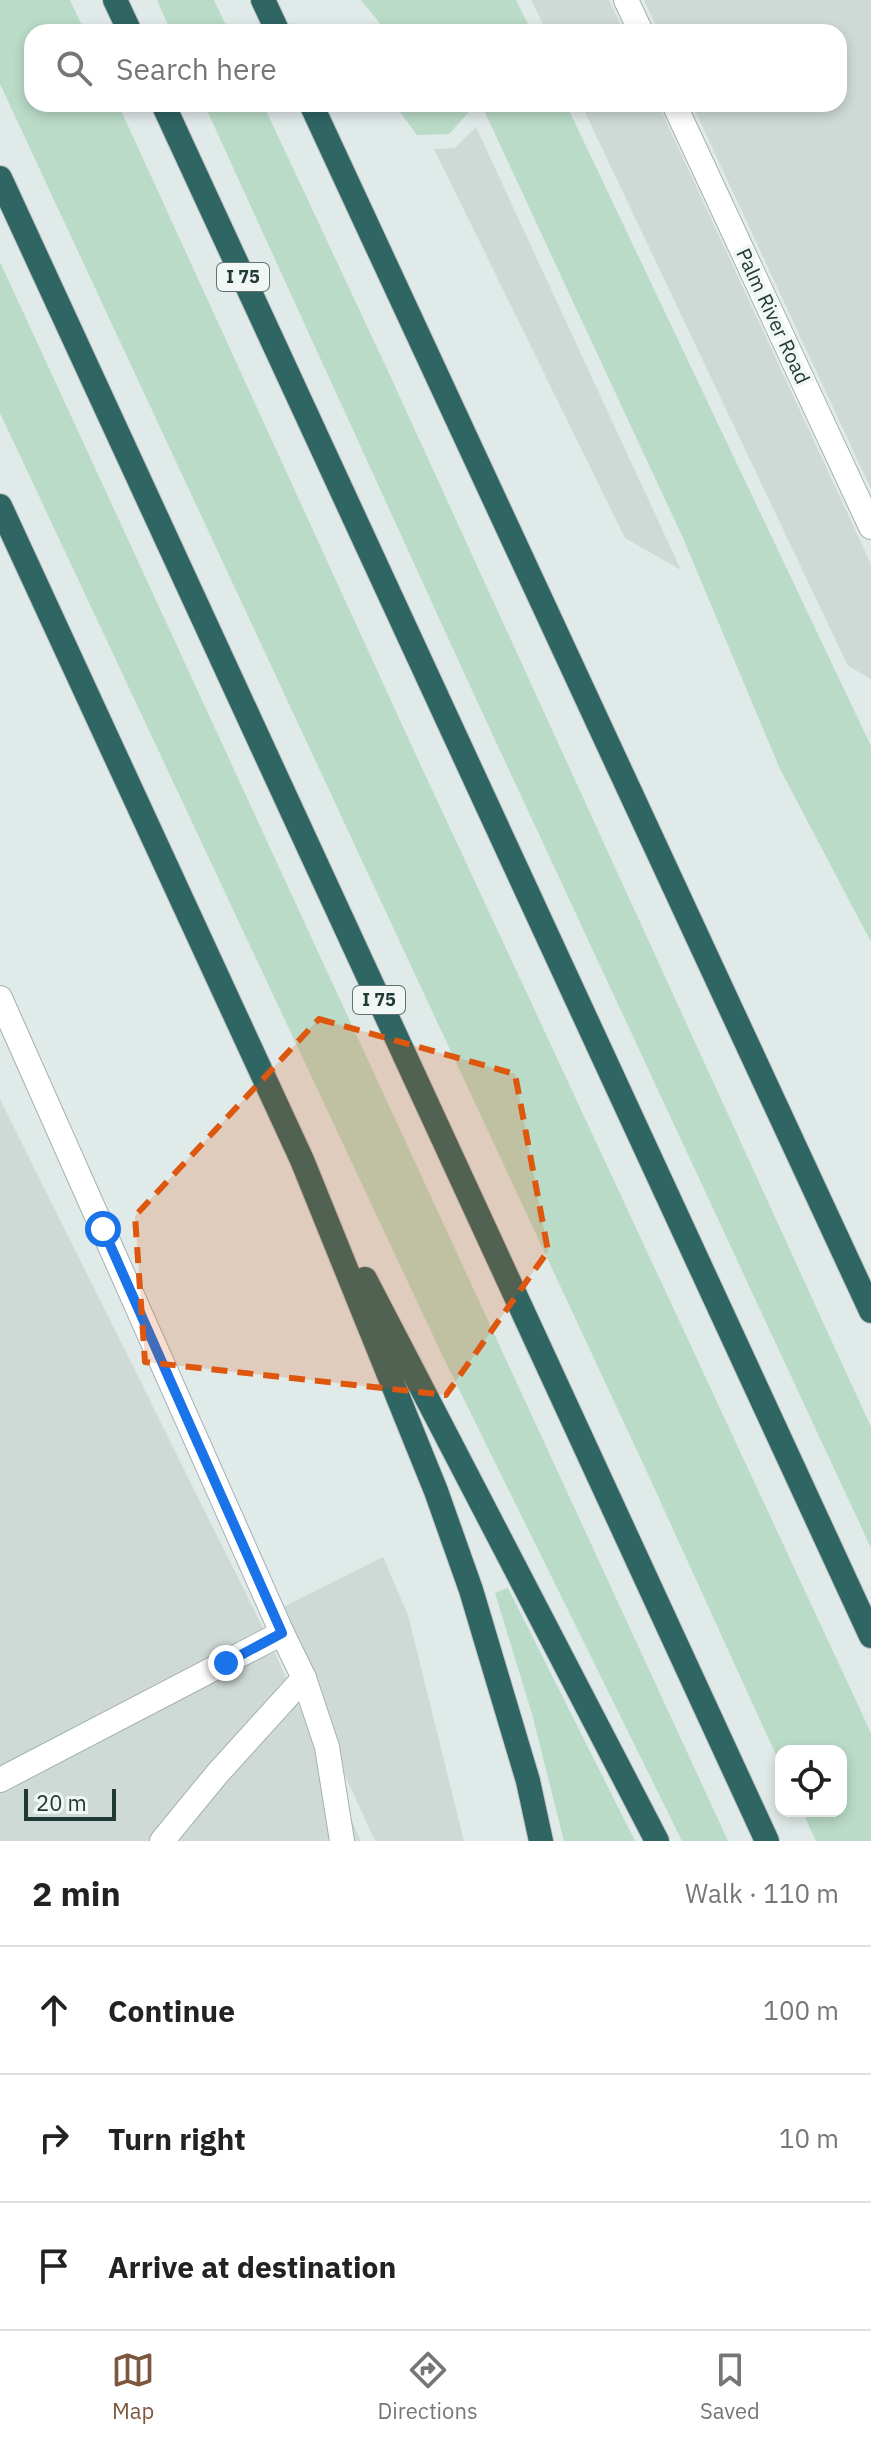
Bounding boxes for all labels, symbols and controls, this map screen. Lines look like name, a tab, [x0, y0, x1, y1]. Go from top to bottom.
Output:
search box	[24, 24, 847, 112]
icon: search	[52, 46, 96, 90]
text: Search here	[116, 49, 277, 88]
street label: Palm River Road	[730, 244, 817, 388]
road number: I 75	[217, 263, 269, 291]
road number: I 75	[353, 986, 405, 1014]
route start	[85, 1211, 121, 1247]
route end	[208, 1645, 244, 1681]
map controls	[775, 1745, 847, 1817]
button: locate	[775, 1745, 847, 1817]
scale bar	[24, 1785, 116, 1821]
text: 20 m	[36, 1788, 87, 1817]
text: 2 min	[32, 1871, 121, 1915]
text: Walk · 110 m	[685, 1876, 839, 1910]
icon: ahead	[32, 1988, 76, 2032]
text: Continue	[108, 1991, 235, 2030]
text: 100 m	[763, 1993, 839, 2027]
icon: right	[32, 2116, 76, 2160]
text: Turn right	[108, 2119, 246, 2158]
text: 10 m	[779, 2121, 839, 2155]
icon: arrive	[32, 2244, 76, 2288]
text: Arrive at destination	[108, 2247, 396, 2286]
tab: Map	[111, 2348, 155, 2425]
tab: Directions	[378, 2348, 478, 2425]
tab: Saved	[700, 2348, 760, 2425]

